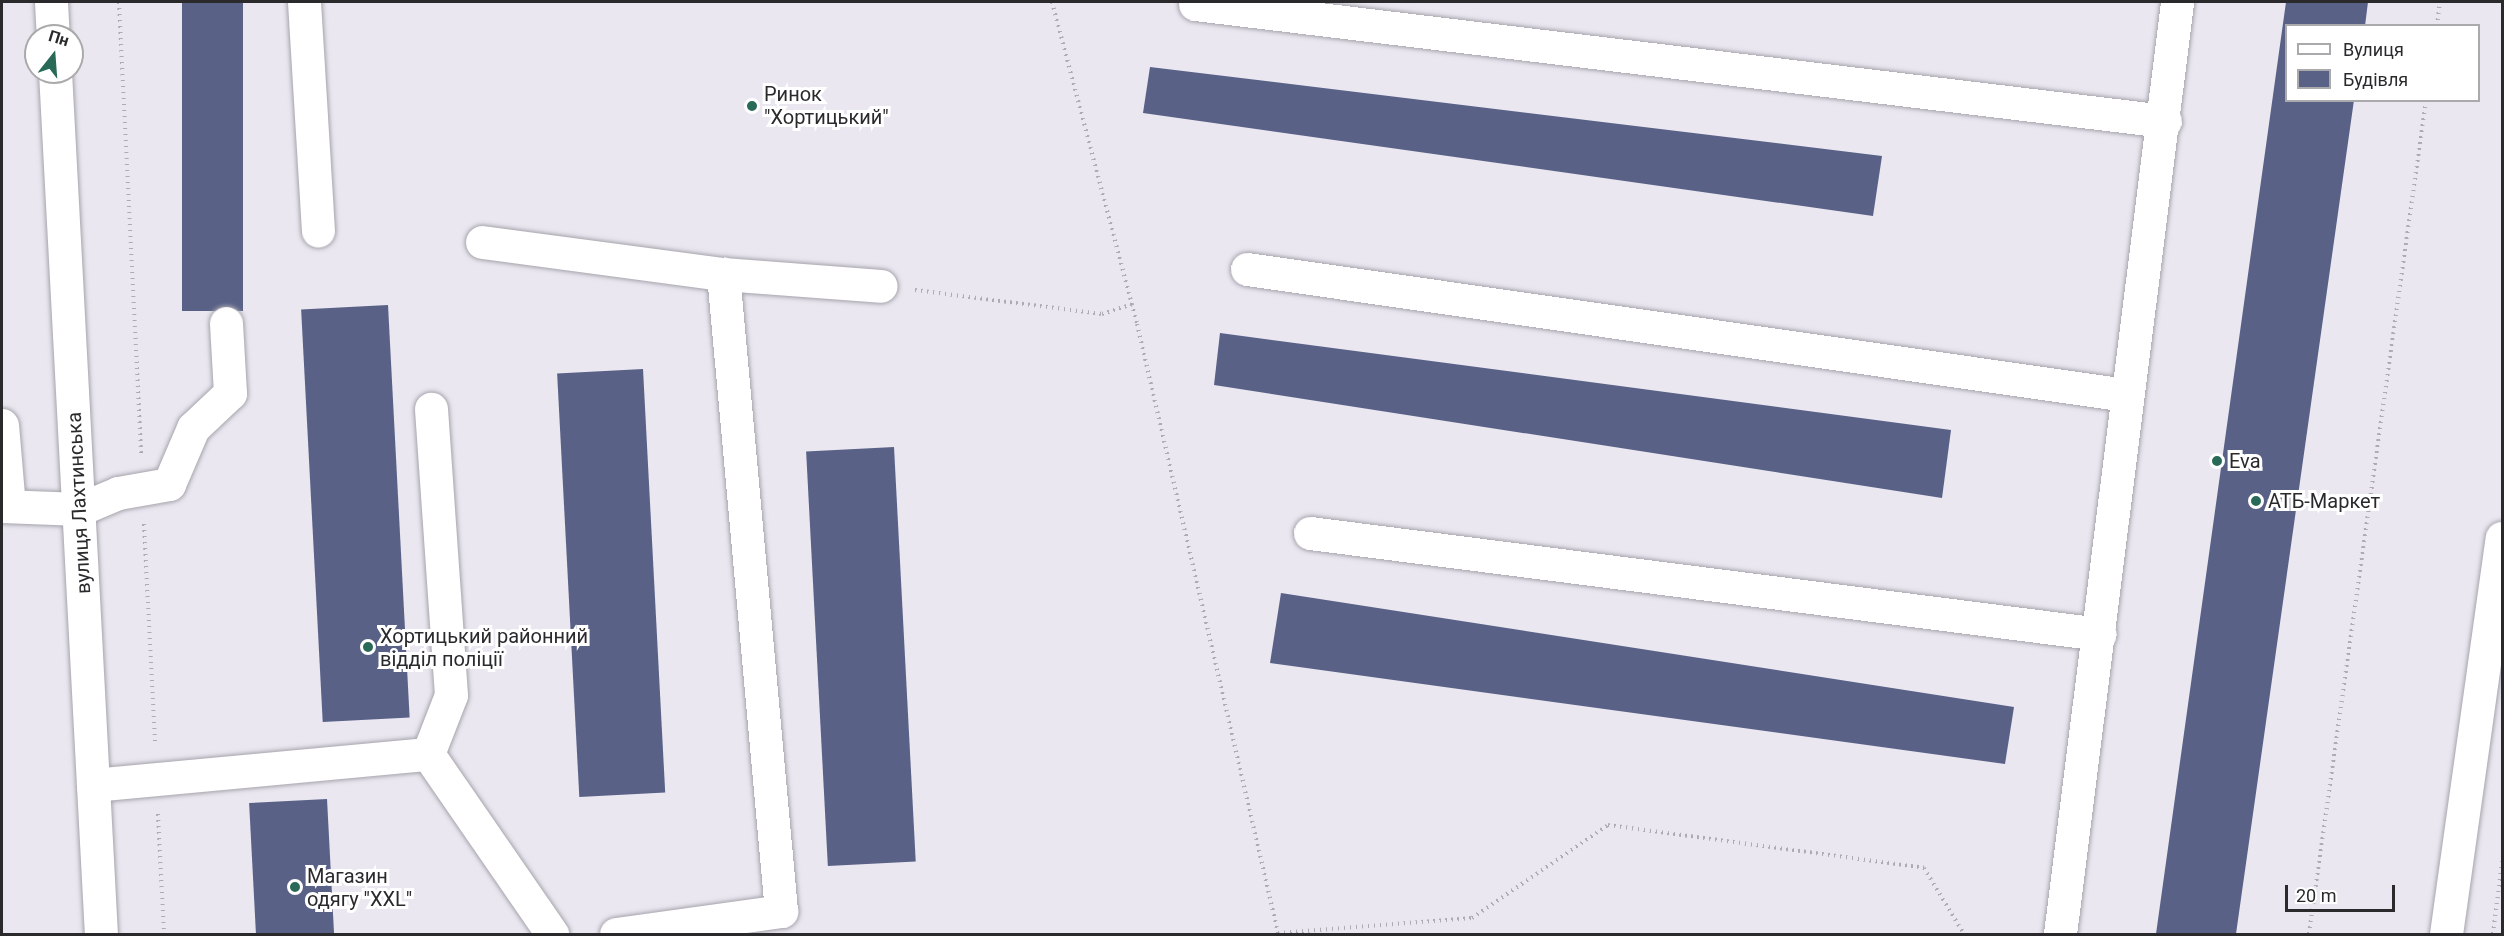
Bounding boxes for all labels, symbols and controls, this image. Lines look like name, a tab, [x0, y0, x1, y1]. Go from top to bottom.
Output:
north arrow	[24, 24, 84, 84]
legend	[2285, 24, 2480, 102]
text: Пн	[46, 26, 71, 50]
text: Вулиця	[2343, 39, 2404, 60]
text: Будівля	[2343, 69, 2408, 90]
place label: Ринок "Хортицький"	[764, 83, 889, 130]
marker: Ринок "Хортицький"	[745, 99, 759, 113]
street label: вулиця Лахтинська	[62, 411, 96, 595]
place label: Eva	[2229, 449, 2261, 473]
marker: Eva	[2210, 454, 2224, 468]
place label: АТБ-Маркет	[2268, 489, 2380, 513]
marker: АТБ-Маркет	[2249, 494, 2263, 508]
place label: Хортицький районний відділ поліції	[380, 624, 588, 671]
marker: Хортицький районний відділ поліції	[361, 640, 375, 654]
place label: Магазин одягу "XXL"	[307, 864, 412, 911]
scale bar	[2288, 873, 2398, 911]
marker: Магазин одягу "XXL"	[288, 880, 302, 894]
text: 20 m	[2296, 885, 2336, 906]

